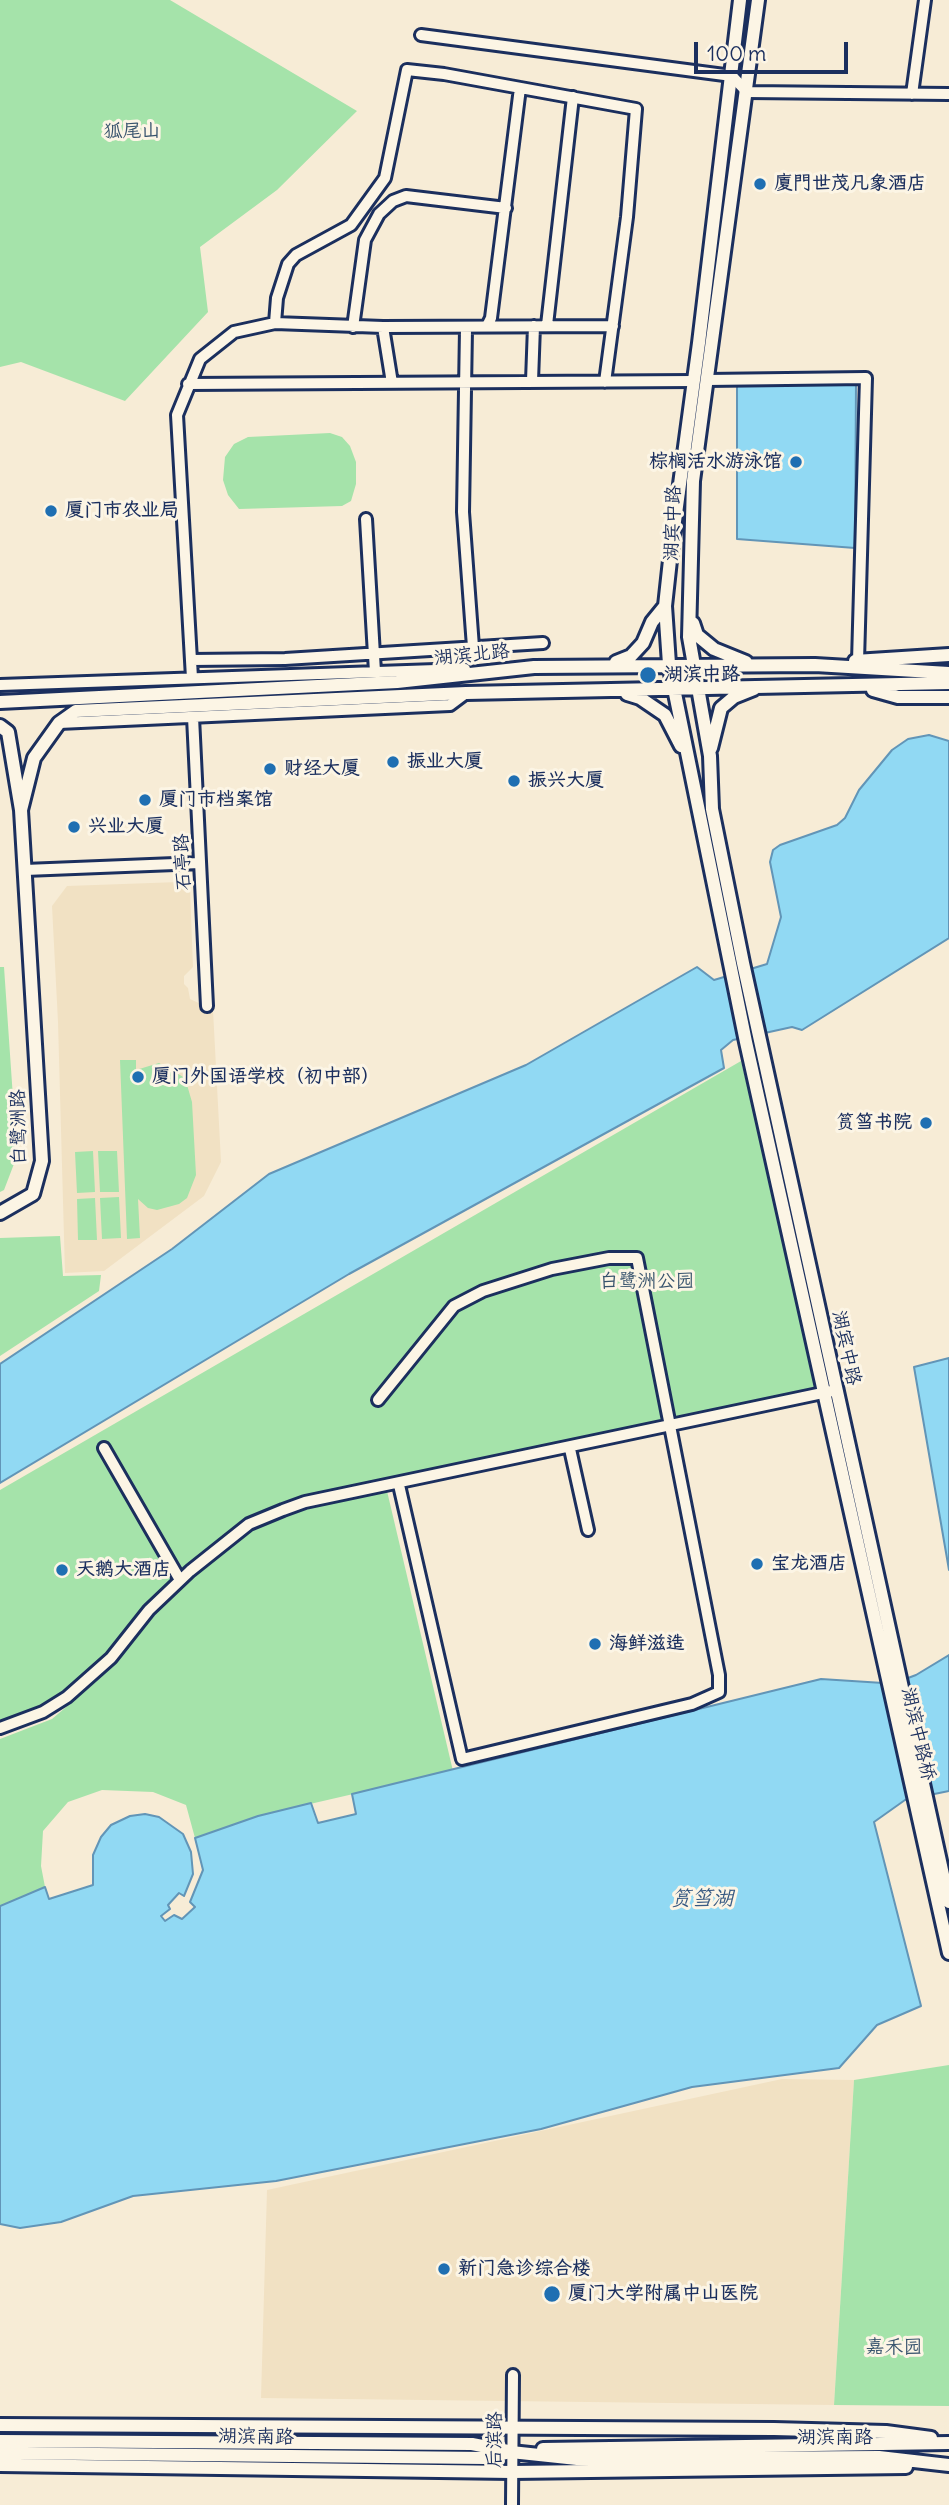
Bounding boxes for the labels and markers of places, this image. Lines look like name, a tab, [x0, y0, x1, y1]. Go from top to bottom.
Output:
place label: 廈門世茂凡象酒店	[774, 173, 926, 195]
marker: 廈門世茂凡象酒店	[752, 176, 768, 192]
place label: 棕榈活水游泳馆	[649, 451, 782, 473]
marker: 棕榈活水游泳馆	[788, 454, 804, 470]
place label: 厦门市农业局	[65, 500, 179, 522]
marker: 厦门市农业局	[43, 503, 59, 519]
place label: 湖滨中路	[664, 664, 740, 686]
marker: 湖滨中路	[638, 665, 658, 685]
place label: 振业大厦	[407, 751, 483, 773]
marker: 振业大厦	[385, 754, 401, 770]
place label: 财经大厦	[284, 758, 360, 780]
marker: 财经大厦	[262, 761, 278, 777]
place label: 振兴大厦	[528, 770, 604, 792]
marker: 振兴大厦	[506, 773, 522, 789]
place label: 厦门市档案馆	[159, 789, 273, 811]
marker: 厦门市档案馆	[137, 792, 153, 808]
place label: 兴业大厦	[88, 816, 164, 838]
marker: 兴业大厦	[66, 819, 82, 835]
place label: 厦门外国语学校（初中部）	[152, 1066, 380, 1088]
marker: 厦门外国语学校（初中部）	[130, 1069, 146, 1085]
place label: 筼筜书院	[836, 1112, 912, 1134]
marker: 筼筜书院	[918, 1115, 934, 1131]
place label: 宝龙酒店	[771, 1553, 847, 1575]
marker: 宝龙酒店	[749, 1556, 765, 1572]
place label: 天鹅大酒店	[76, 1559, 171, 1581]
marker: 天鹅大酒店	[54, 1562, 70, 1578]
place label: 海鲜滋造	[609, 1633, 685, 1655]
marker: 海鲜滋造	[587, 1636, 603, 1652]
place label: 新门急诊综合楼	[458, 2258, 591, 2280]
marker: 新门急诊综合楼	[436, 2261, 452, 2277]
place label: 厦门大学附属中山医院	[568, 2283, 758, 2305]
marker: 厦门大学附属中山医院	[542, 2284, 562, 2304]

